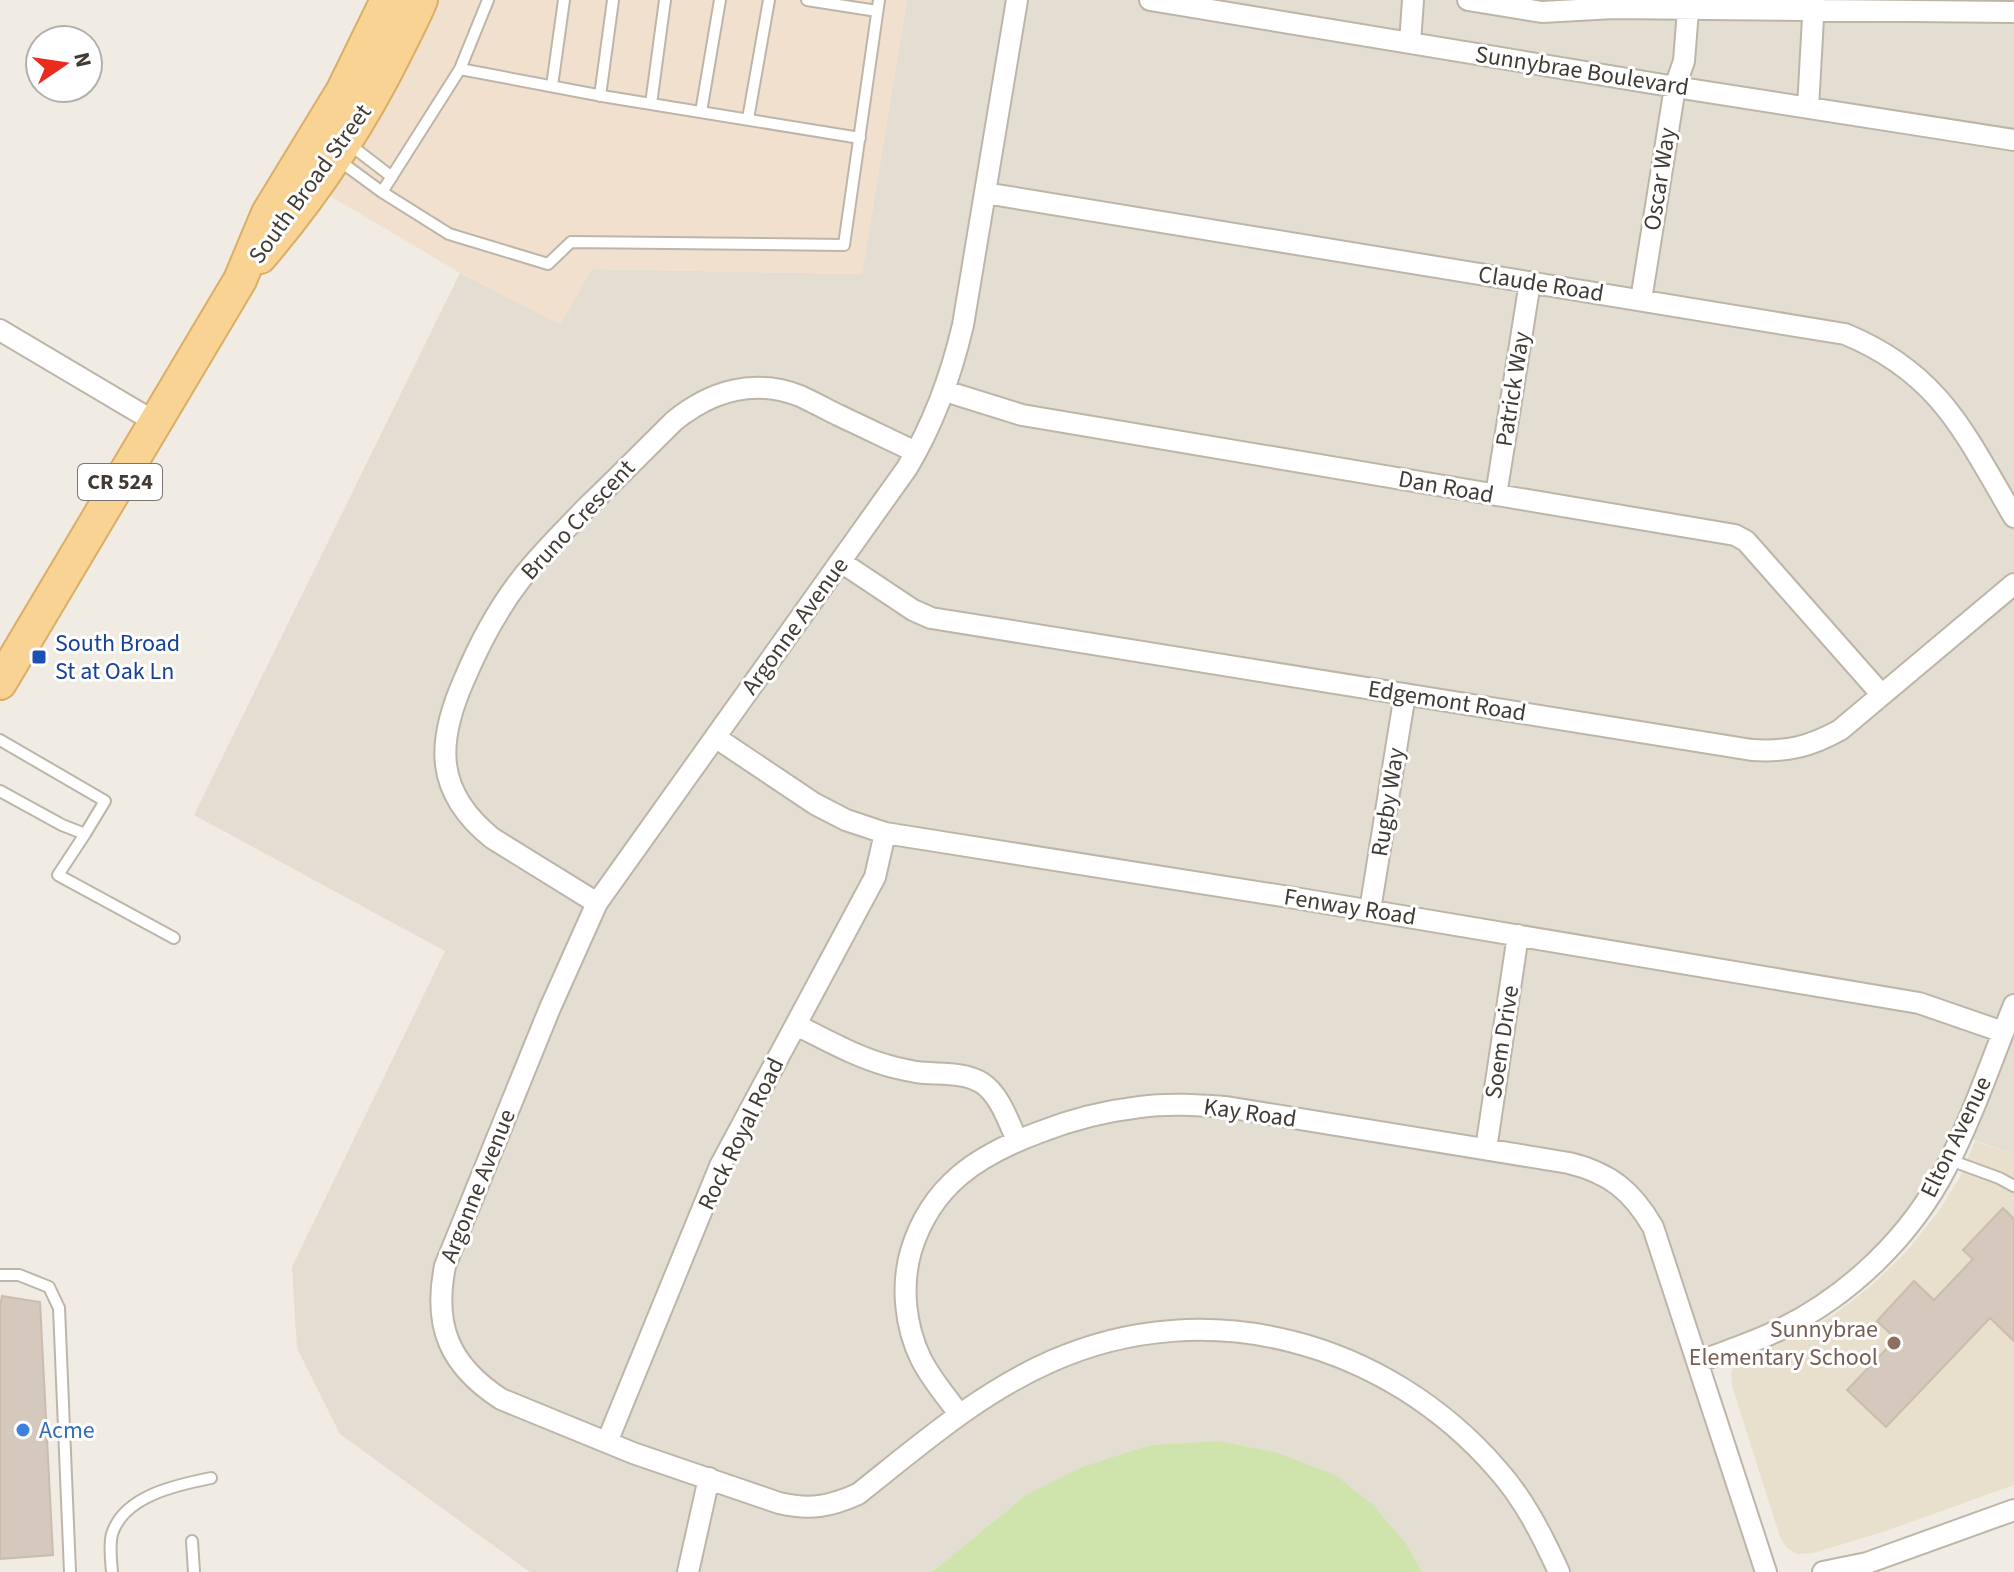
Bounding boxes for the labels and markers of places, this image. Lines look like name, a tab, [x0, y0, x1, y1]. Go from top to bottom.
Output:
place label: South Broad St at Oak Ln	[55, 626, 180, 689]
marker: South Broad St at Oak Ln	[30, 648, 48, 666]
place label: Sunnybrae Elementary School	[1689, 1312, 1878, 1375]
marker: Sunnybrae Elementary School	[1885, 1334, 1903, 1352]
place label: Acme	[39, 1413, 95, 1448]
marker: Acme	[14, 1421, 32, 1439]

